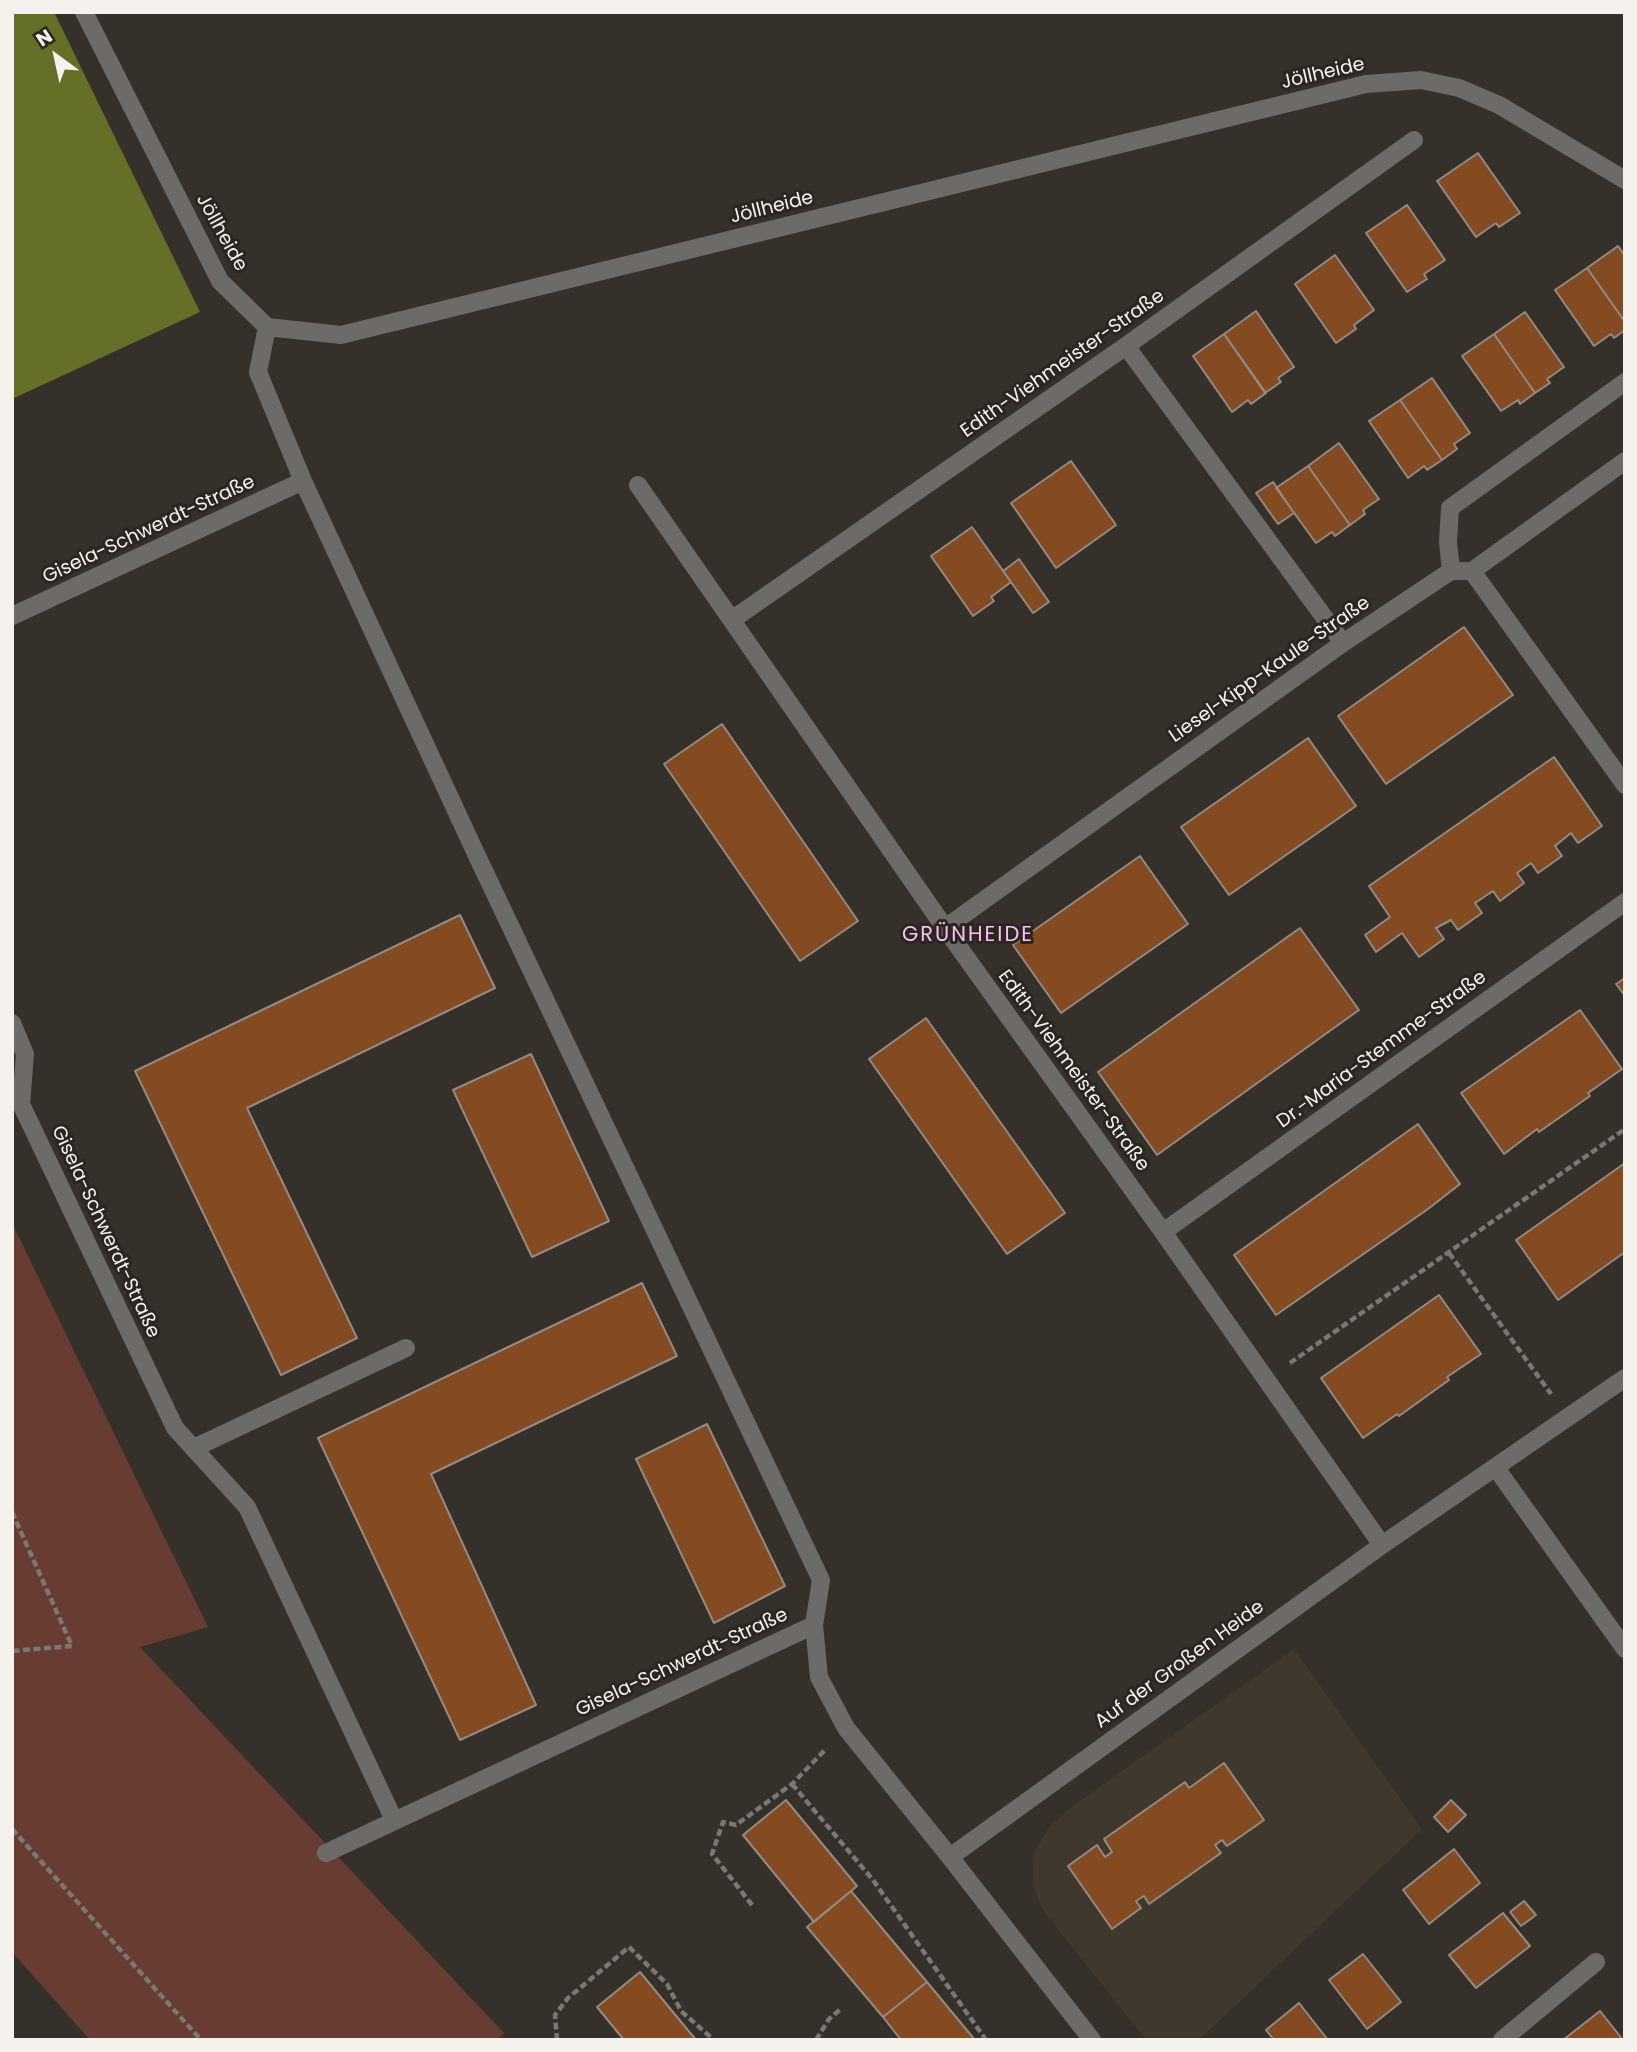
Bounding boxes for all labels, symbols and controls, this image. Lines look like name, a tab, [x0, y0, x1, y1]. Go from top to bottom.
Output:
north arrow	[21, 21, 91, 91]
text: N	[31, 23, 58, 53]
street label: Jöllheide	[1279, 53, 1367, 95]
street label: Jöllheide	[728, 187, 816, 229]
street label: Jöllheide	[190, 190, 252, 276]
street label: Edith-Viehmeister-Straße	[957, 285, 1169, 443]
street label: Gisela-Schwerdt-Straße	[39, 471, 259, 589]
street label: Liesel-Kipp-Kaule-Straße	[1165, 592, 1375, 748]
district label: GRÜNHEIDE	[903, 923, 1033, 949]
street label: Edith-Viehmeister-Straße	[992, 966, 1154, 1176]
street label: Dr.-Maria-Stemme-Straße	[1273, 966, 1491, 1134]
street label: Gisela-Schwerdt-Straße	[46, 1122, 164, 1342]
street label: Auf der Großen Heide	[1091, 1596, 1269, 1734]
street label: Gisela-Schwerdt-Straße	[572, 1604, 792, 1722]

